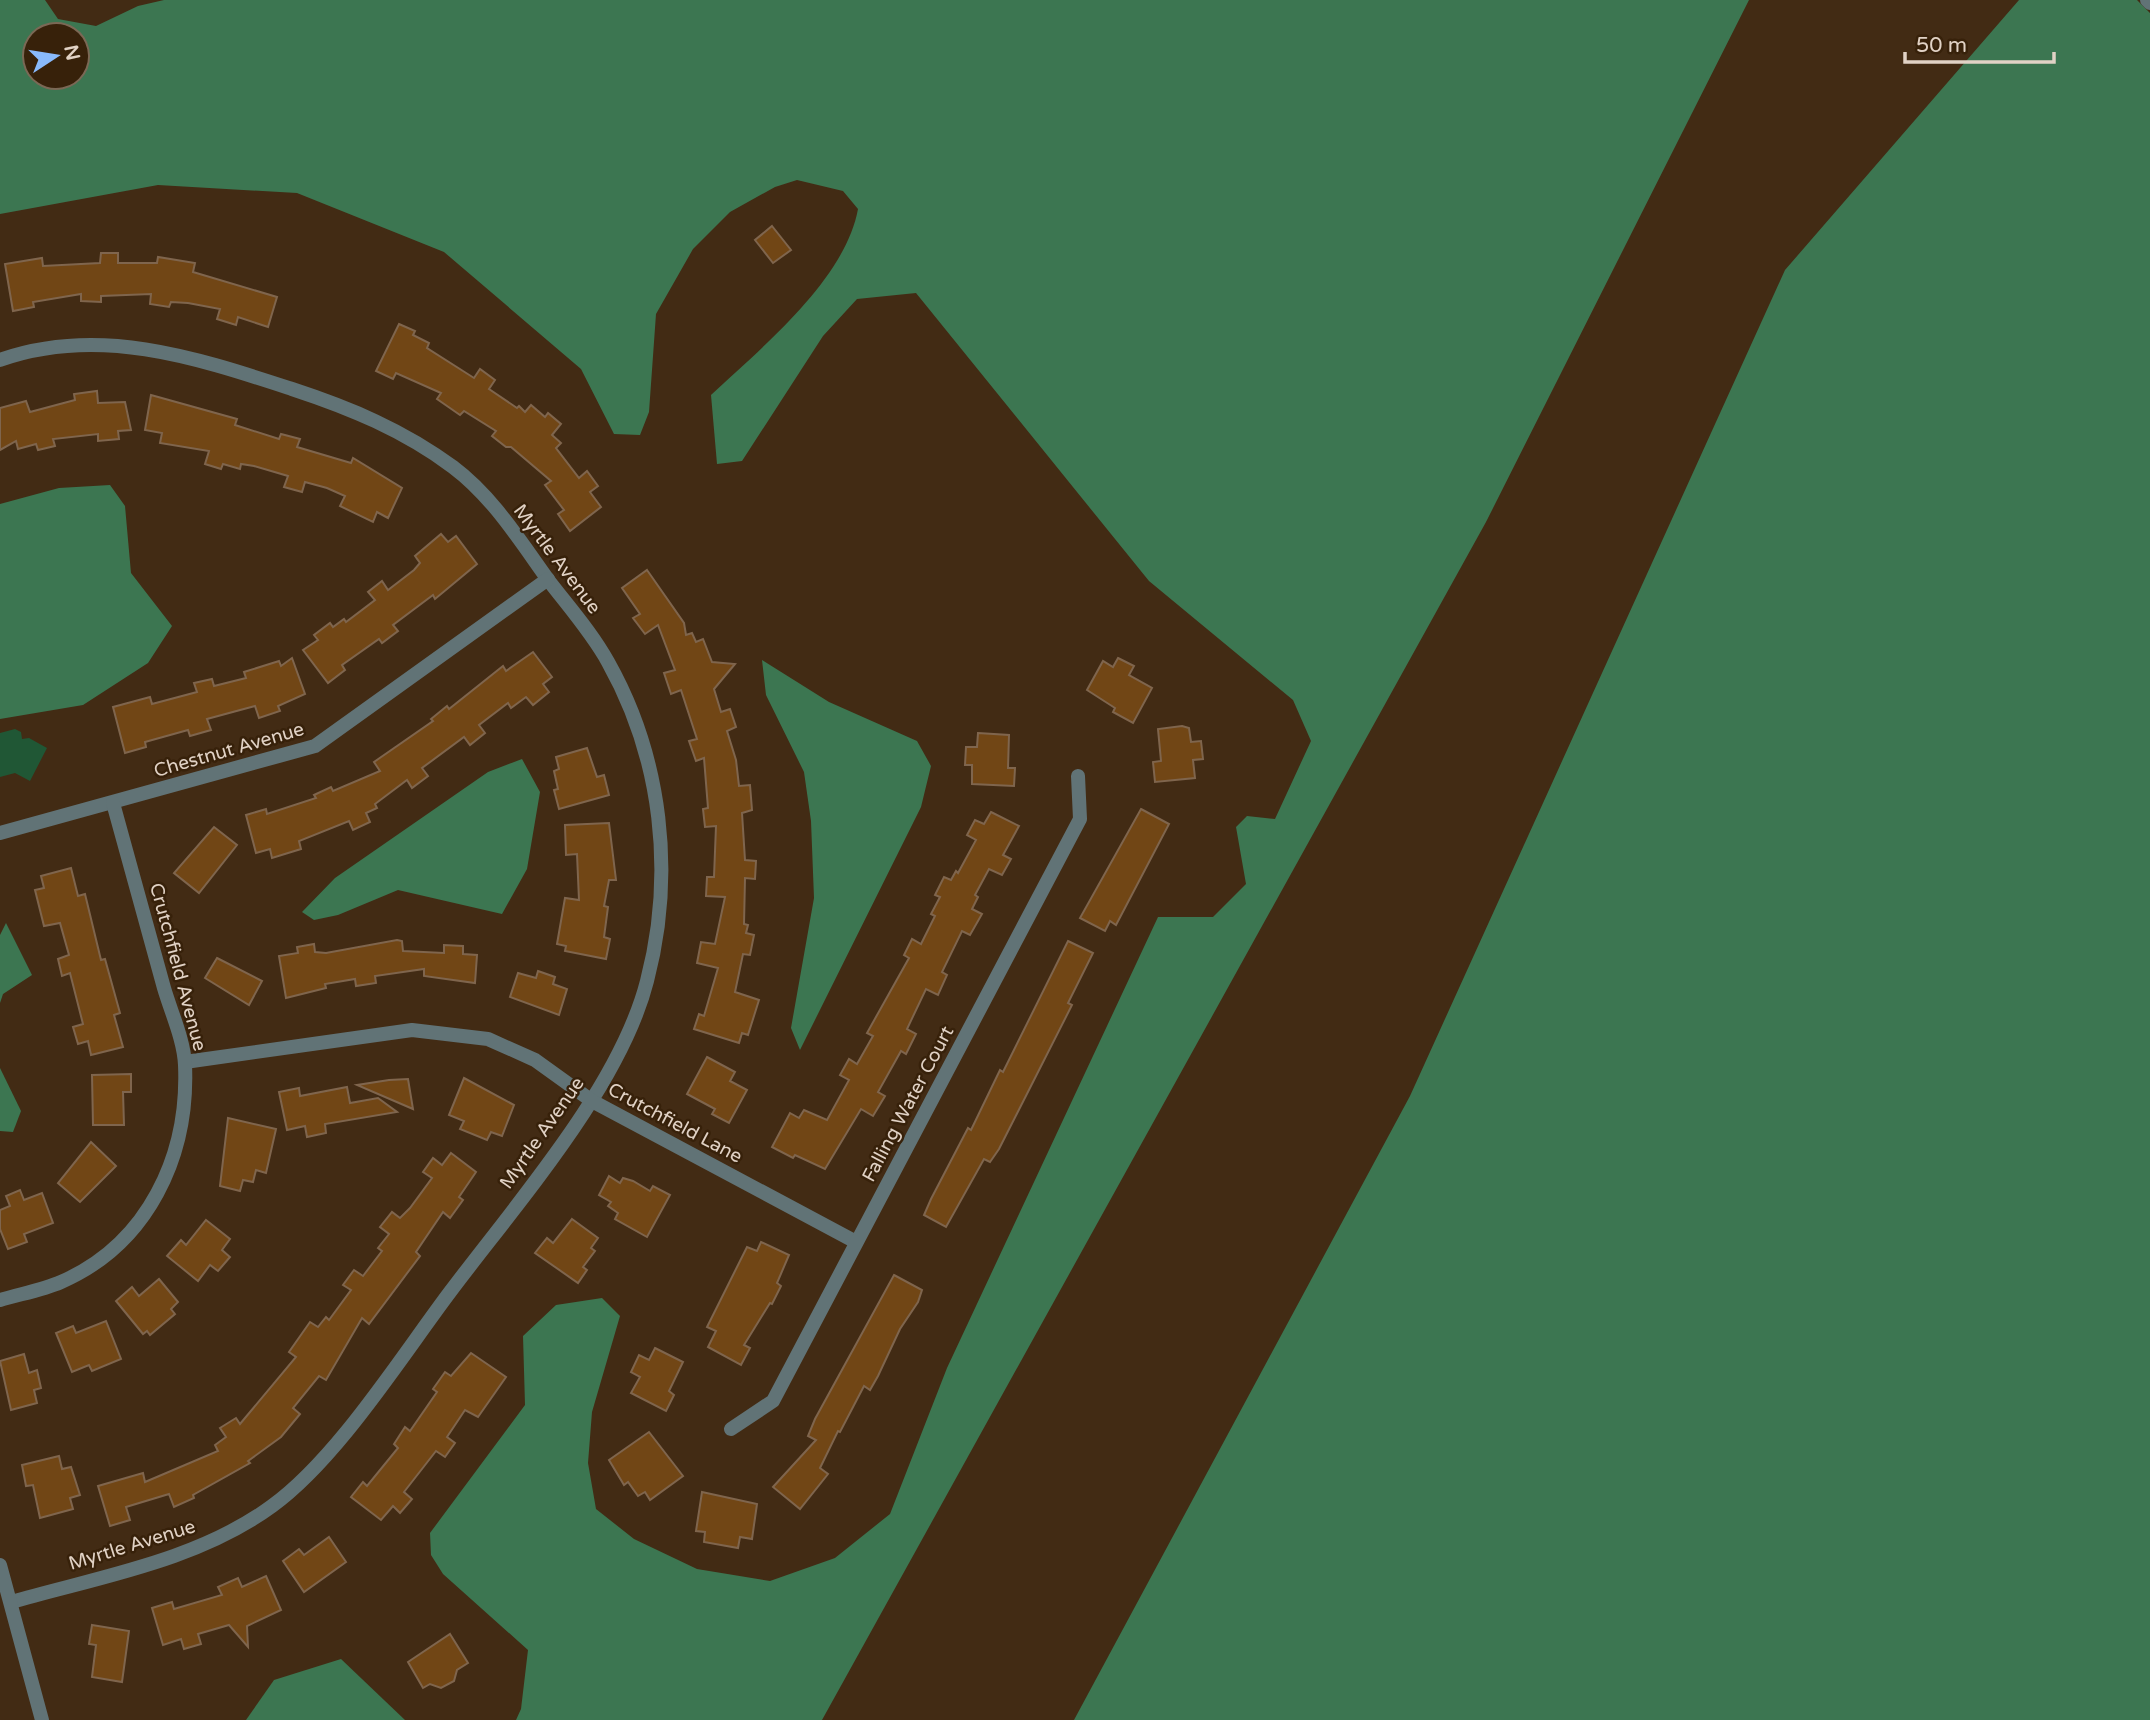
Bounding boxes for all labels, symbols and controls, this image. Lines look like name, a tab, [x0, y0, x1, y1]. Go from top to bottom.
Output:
north arrow	[21, 21, 91, 91]
scale bar	[1905, 21, 2054, 65]
text: 50 m	[1916, 33, 1967, 58]
text: N	[59, 43, 84, 62]
street label: Myrtle Avenue	[509, 500, 605, 618]
street label: Chestnut Avenue	[151, 718, 307, 782]
street label: Crutchfield Avenue	[145, 881, 211, 1053]
street label: Falling Water Court	[858, 1022, 958, 1186]
street label: Myrtle Avenue	[495, 1073, 589, 1193]
street label: Crutchfield Lane	[604, 1078, 746, 1168]
street label: Myrtle Avenue	[66, 1515, 198, 1575]

